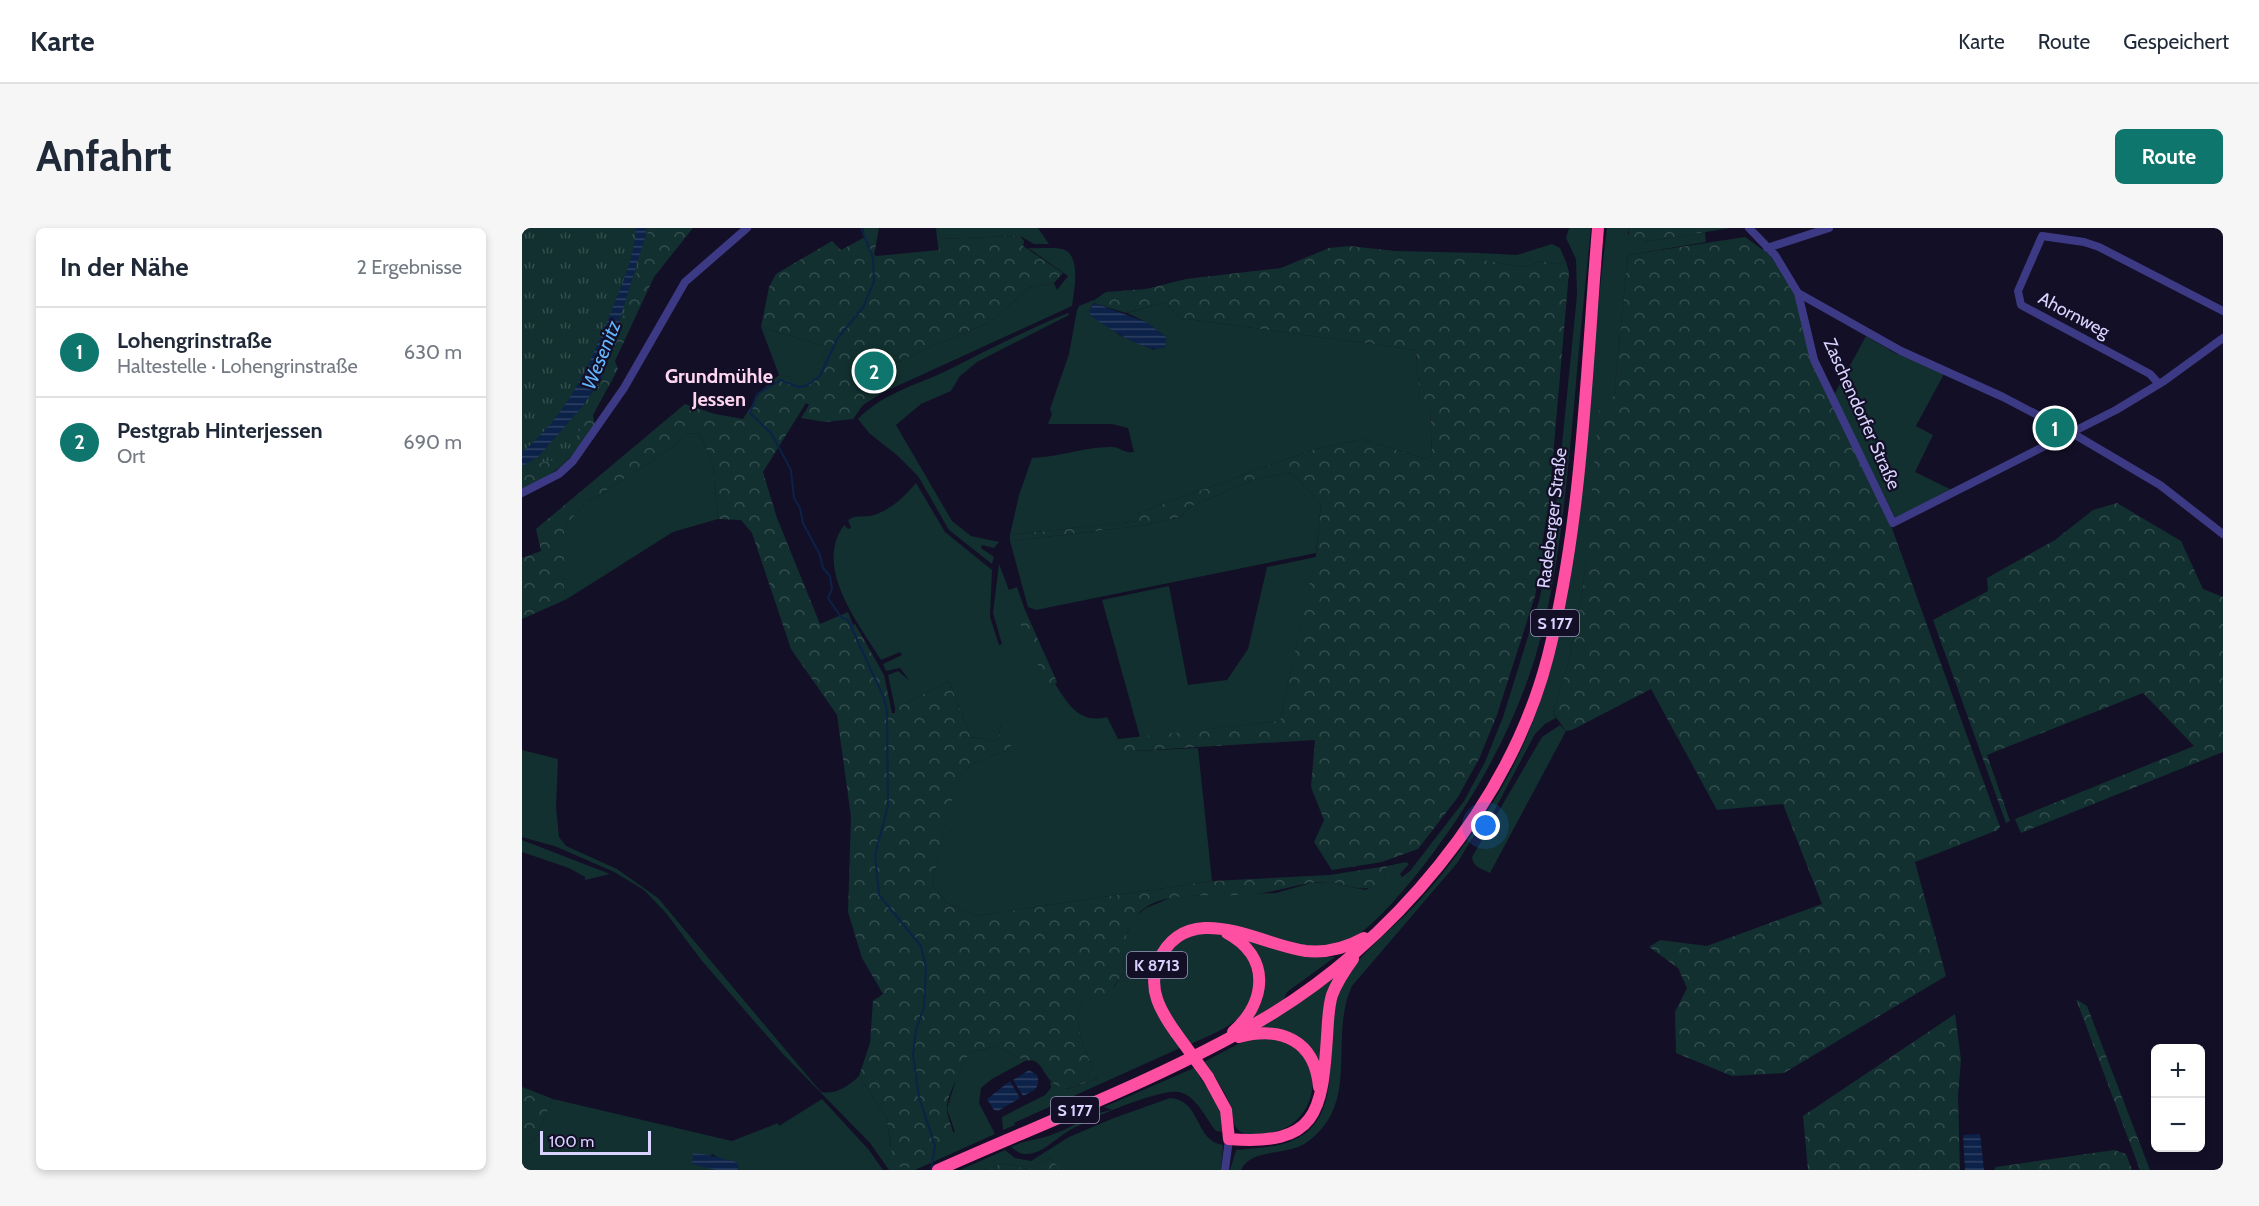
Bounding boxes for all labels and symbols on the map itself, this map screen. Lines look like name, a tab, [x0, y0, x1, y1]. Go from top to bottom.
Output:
street label: Ahornweg	[2035, 287, 2114, 343]
water label: Wesenitz	[576, 317, 626, 393]
street label: Zaschendorfer Straße	[1819, 335, 1905, 493]
pin: 2	[854, 348, 894, 394]
district label: Grundmühle Jessen	[665, 364, 773, 411]
pin: 1	[2036, 406, 2074, 450]
street label: Radeberger Straße	[1532, 447, 1572, 589]
road number: S 177	[1531, 610, 1579, 636]
your location	[1471, 811, 1500, 840]
road number: K 8713	[1127, 952, 1187, 978]
road number: S 177	[1051, 1097, 1099, 1123]
scale bar	[540, 1128, 651, 1156]

